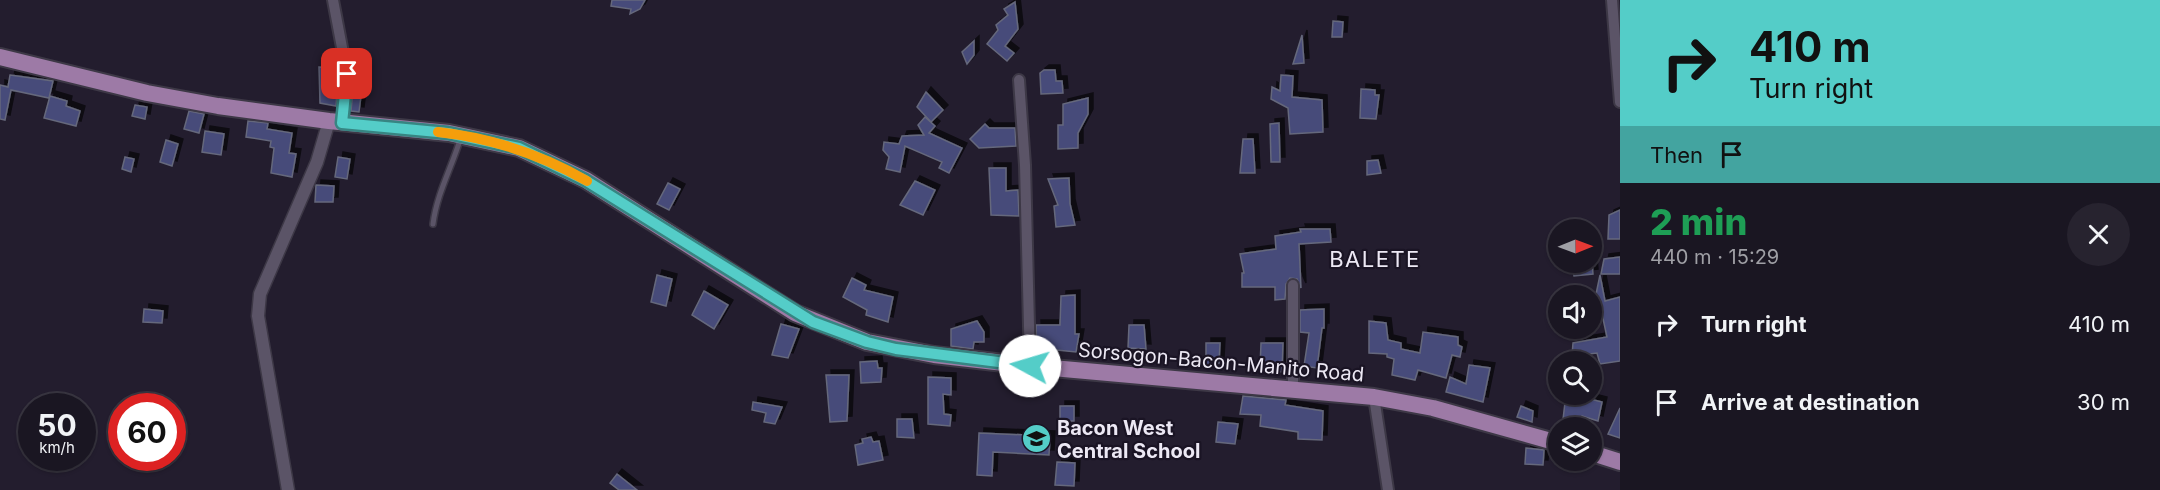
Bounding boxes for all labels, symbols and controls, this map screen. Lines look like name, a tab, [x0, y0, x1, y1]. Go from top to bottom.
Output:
text: 410 m	[1749, 21, 1871, 72]
icon: right	[1650, 24, 1728, 102]
pin	[321, 48, 372, 99]
icon: arrive	[330, 57, 363, 90]
text: Turn right	[1749, 72, 1873, 105]
icon: arrive	[1715, 138, 1748, 171]
text: Then	[1650, 142, 1703, 168]
text: 2 min	[1650, 200, 1747, 244]
button: close	[2067, 203, 2130, 266]
north arrow	[1548, 219, 1602, 273]
map controls	[1548, 219, 1602, 471]
text: 440 m · 15:29	[1650, 245, 1779, 269]
district label: BALETE	[1329, 246, 1421, 272]
button: sound	[1548, 285, 1602, 339]
icon: right	[1650, 308, 1683, 341]
text: Turn right	[1701, 311, 1807, 337]
text: 410 m	[2068, 311, 2130, 337]
position arrow	[998, 334, 1062, 398]
street label: Sorsogon-Bacon-Manito Road	[1077, 338, 1365, 386]
button: search	[1548, 351, 1602, 405]
icon: arrive	[1650, 386, 1683, 419]
text: Arrive at destination	[1701, 389, 1920, 415]
text: 30 m	[2077, 389, 2130, 415]
speed limit sign: 60	[108, 393, 186, 471]
text: 50	[37, 407, 77, 443]
place label: Bacon West Central School	[1057, 416, 1200, 463]
button: layers	[1548, 417, 1602, 471]
school or university icon: Bacon West Central School	[1020, 423, 1052, 455]
text: km/h	[39, 438, 75, 457]

